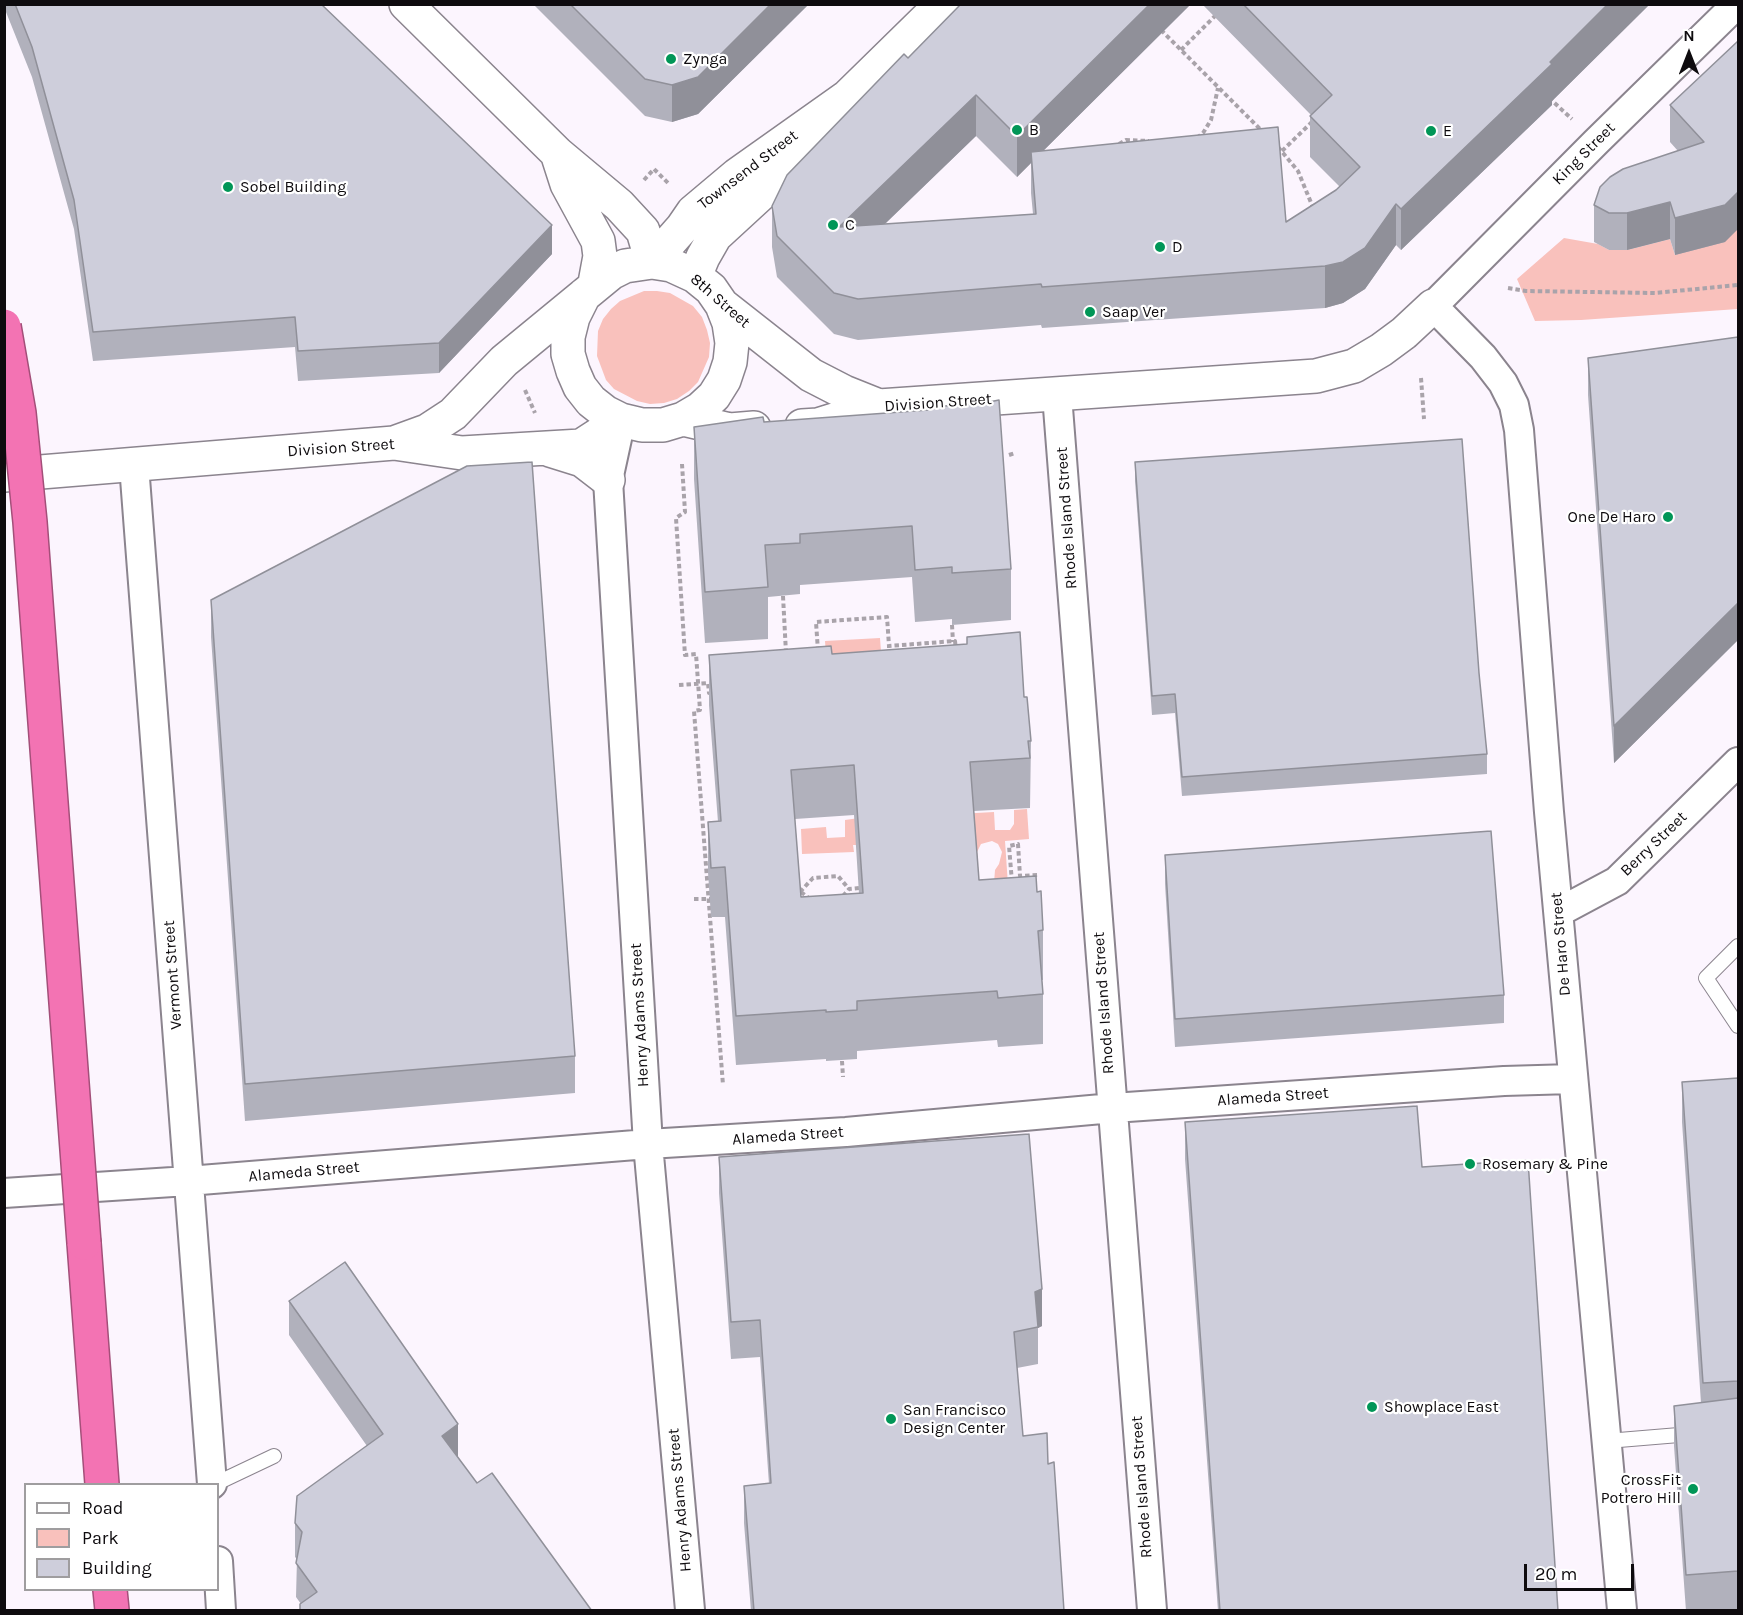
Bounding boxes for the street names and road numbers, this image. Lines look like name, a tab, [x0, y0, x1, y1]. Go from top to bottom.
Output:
street label: King Street	[1549, 119, 1619, 189]
street label: Townsend Street	[694, 126, 802, 214]
street label: 8th Street	[686, 270, 754, 332]
street label: Division Street	[884, 390, 992, 416]
street label: Division Street	[287, 435, 395, 461]
street label: Rhode Island Street	[1052, 446, 1082, 590]
street label: Berry Street	[1617, 808, 1691, 880]
street label: De Haro Street	[1547, 891, 1575, 997]
street label: Vermont Street	[160, 920, 186, 1030]
street label: Rhode Island Street	[1089, 931, 1119, 1075]
street label: Henry Adams Street	[627, 943, 653, 1087]
street label: Alameda Street	[1217, 1084, 1329, 1110]
street label: Alameda Street	[732, 1123, 844, 1149]
street label: Alameda Street	[248, 1158, 360, 1186]
street label: Rhode Island Street	[1127, 1415, 1157, 1559]
street label: Henry Adams Street	[664, 1427, 696, 1573]

